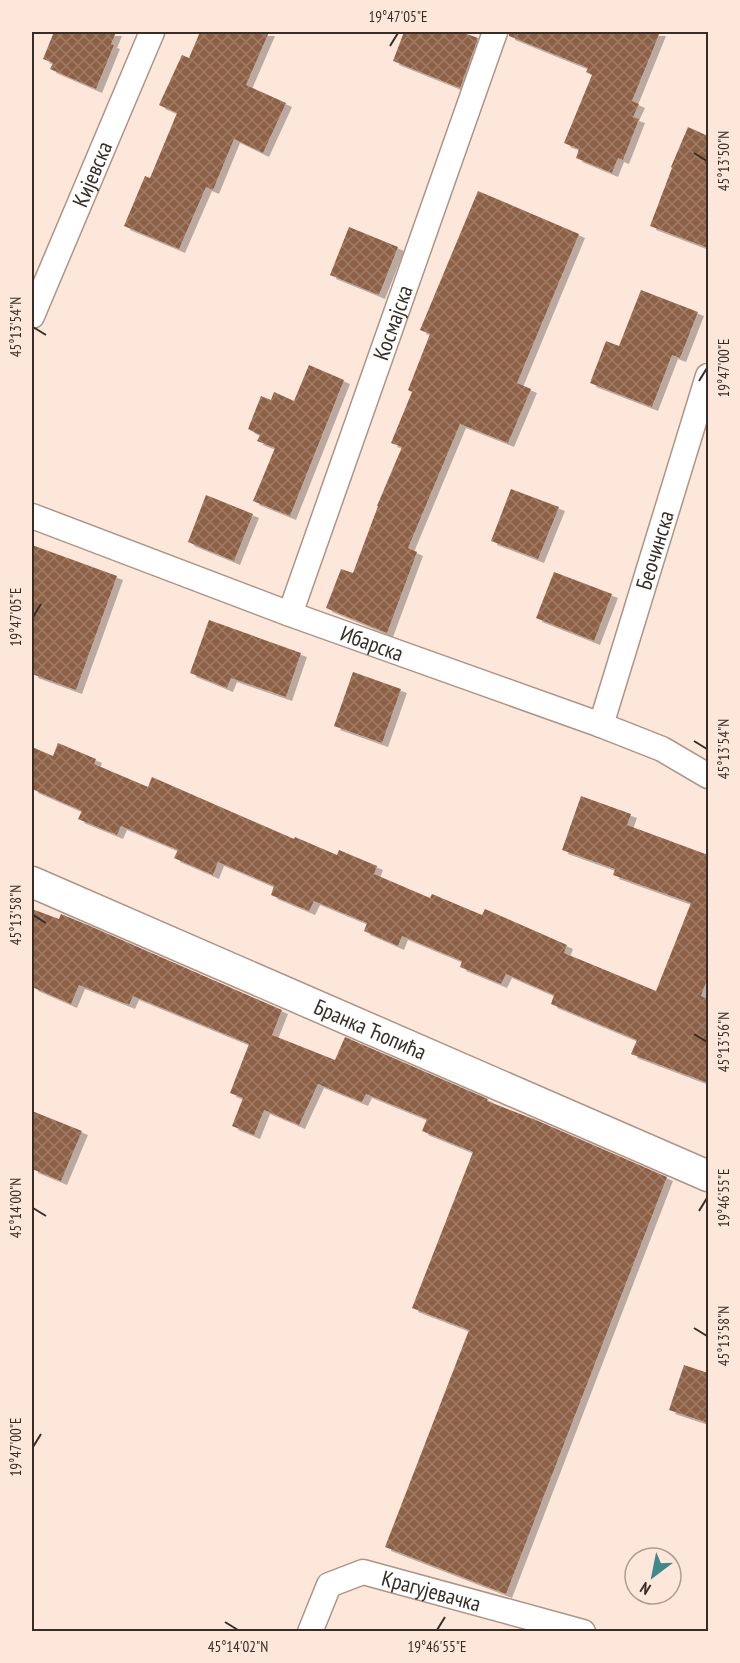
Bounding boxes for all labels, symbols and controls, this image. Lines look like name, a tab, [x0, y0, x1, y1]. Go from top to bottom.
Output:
text: 19°47'05"E	[368, 7, 428, 26]
text: 45°13'50"N	[714, 131, 733, 191]
street label: Кијевска	[66, 137, 118, 211]
street label: Космајска	[367, 281, 419, 364]
text: 45°13'54"N	[6, 297, 25, 357]
text: 19°47'00"E	[714, 338, 733, 398]
street label: Беочинска	[629, 507, 680, 593]
text: 19°47'05"E	[6, 587, 25, 647]
street label: Ибарска	[337, 619, 407, 667]
text: 45°13'54"N	[714, 719, 733, 779]
text: 45°13'58"N	[6, 885, 25, 945]
street label: Бранка Ћопића	[310, 992, 431, 1066]
text: 45°13'56"N	[714, 1012, 733, 1072]
text: 19°46'55"E	[714, 1168, 733, 1228]
text: 45°14'00"N	[6, 1178, 25, 1238]
text: 45°13'58"N	[714, 1306, 733, 1366]
text: 19°47'00"E	[6, 1417, 25, 1477]
north arrow	[623, 1546, 683, 1606]
street label: Крагујевачка	[379, 1564, 484, 1618]
text: N	[636, 1578, 654, 1599]
text: 45°14'02"N	[208, 1637, 268, 1656]
text: 19°46'55"E	[407, 1637, 467, 1656]

